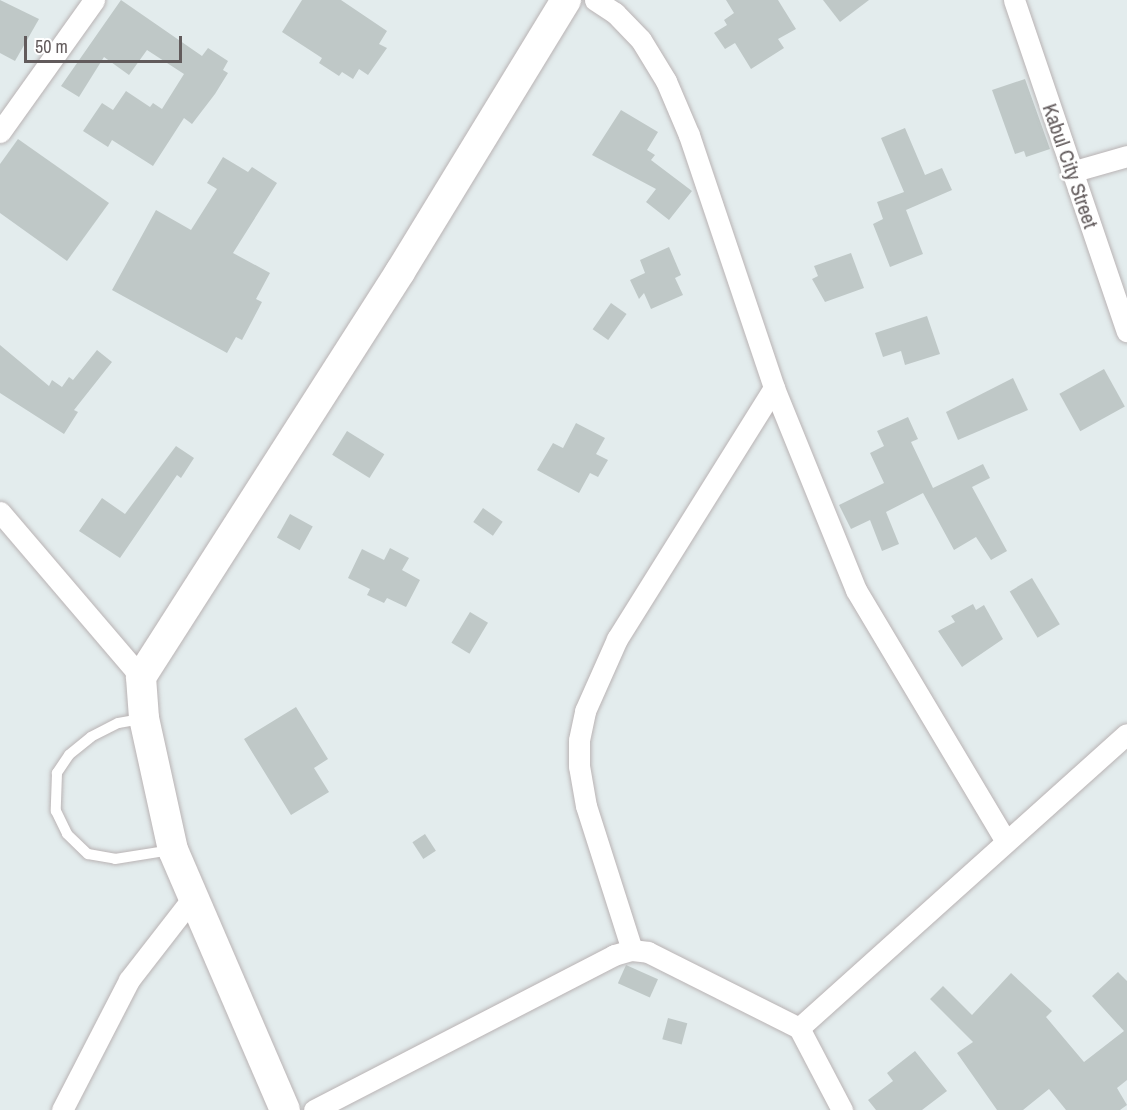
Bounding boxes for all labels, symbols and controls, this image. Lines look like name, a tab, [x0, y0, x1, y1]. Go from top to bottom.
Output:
scale bar	[27, 24, 184, 62]
text: 50 m	[35, 34, 68, 59]
street label: Kabul City Street	[1037, 100, 1103, 232]

